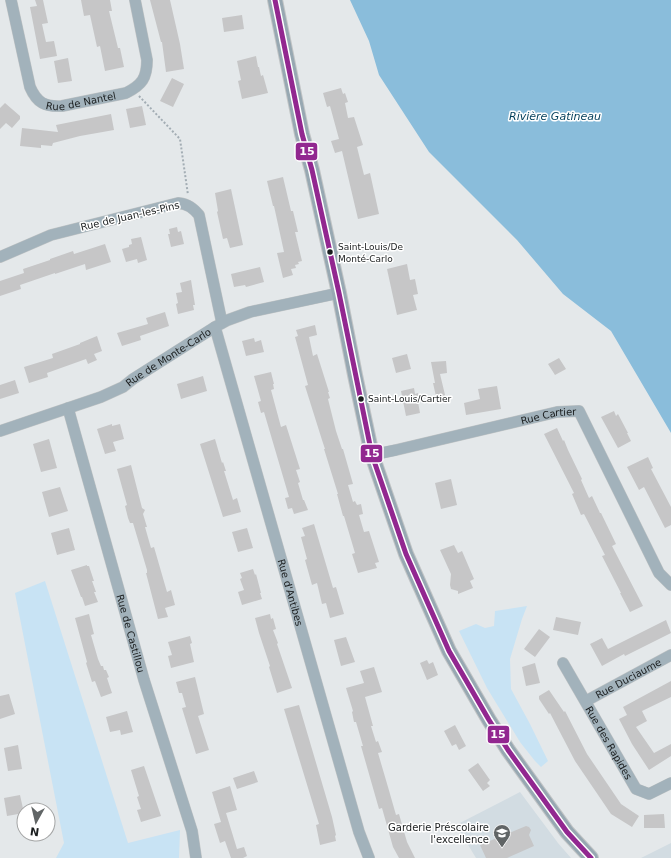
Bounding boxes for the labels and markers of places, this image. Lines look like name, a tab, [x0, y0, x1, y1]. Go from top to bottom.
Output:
place label: Saint-Louis/De Monté-Carlo	[338, 242, 403, 264]
marker: Saint-Louis/De Monté-Carlo	[325, 247, 335, 257]
marker: Saint-Louis/Cartier	[356, 394, 366, 404]
place label: Saint-Louis/Cartier	[368, 394, 452, 404]
place label: Garderie Préscolaire l'excellence	[388, 822, 489, 845]
school or university icon: Garderie Préscolaire l'excellence	[492, 823, 512, 848]

